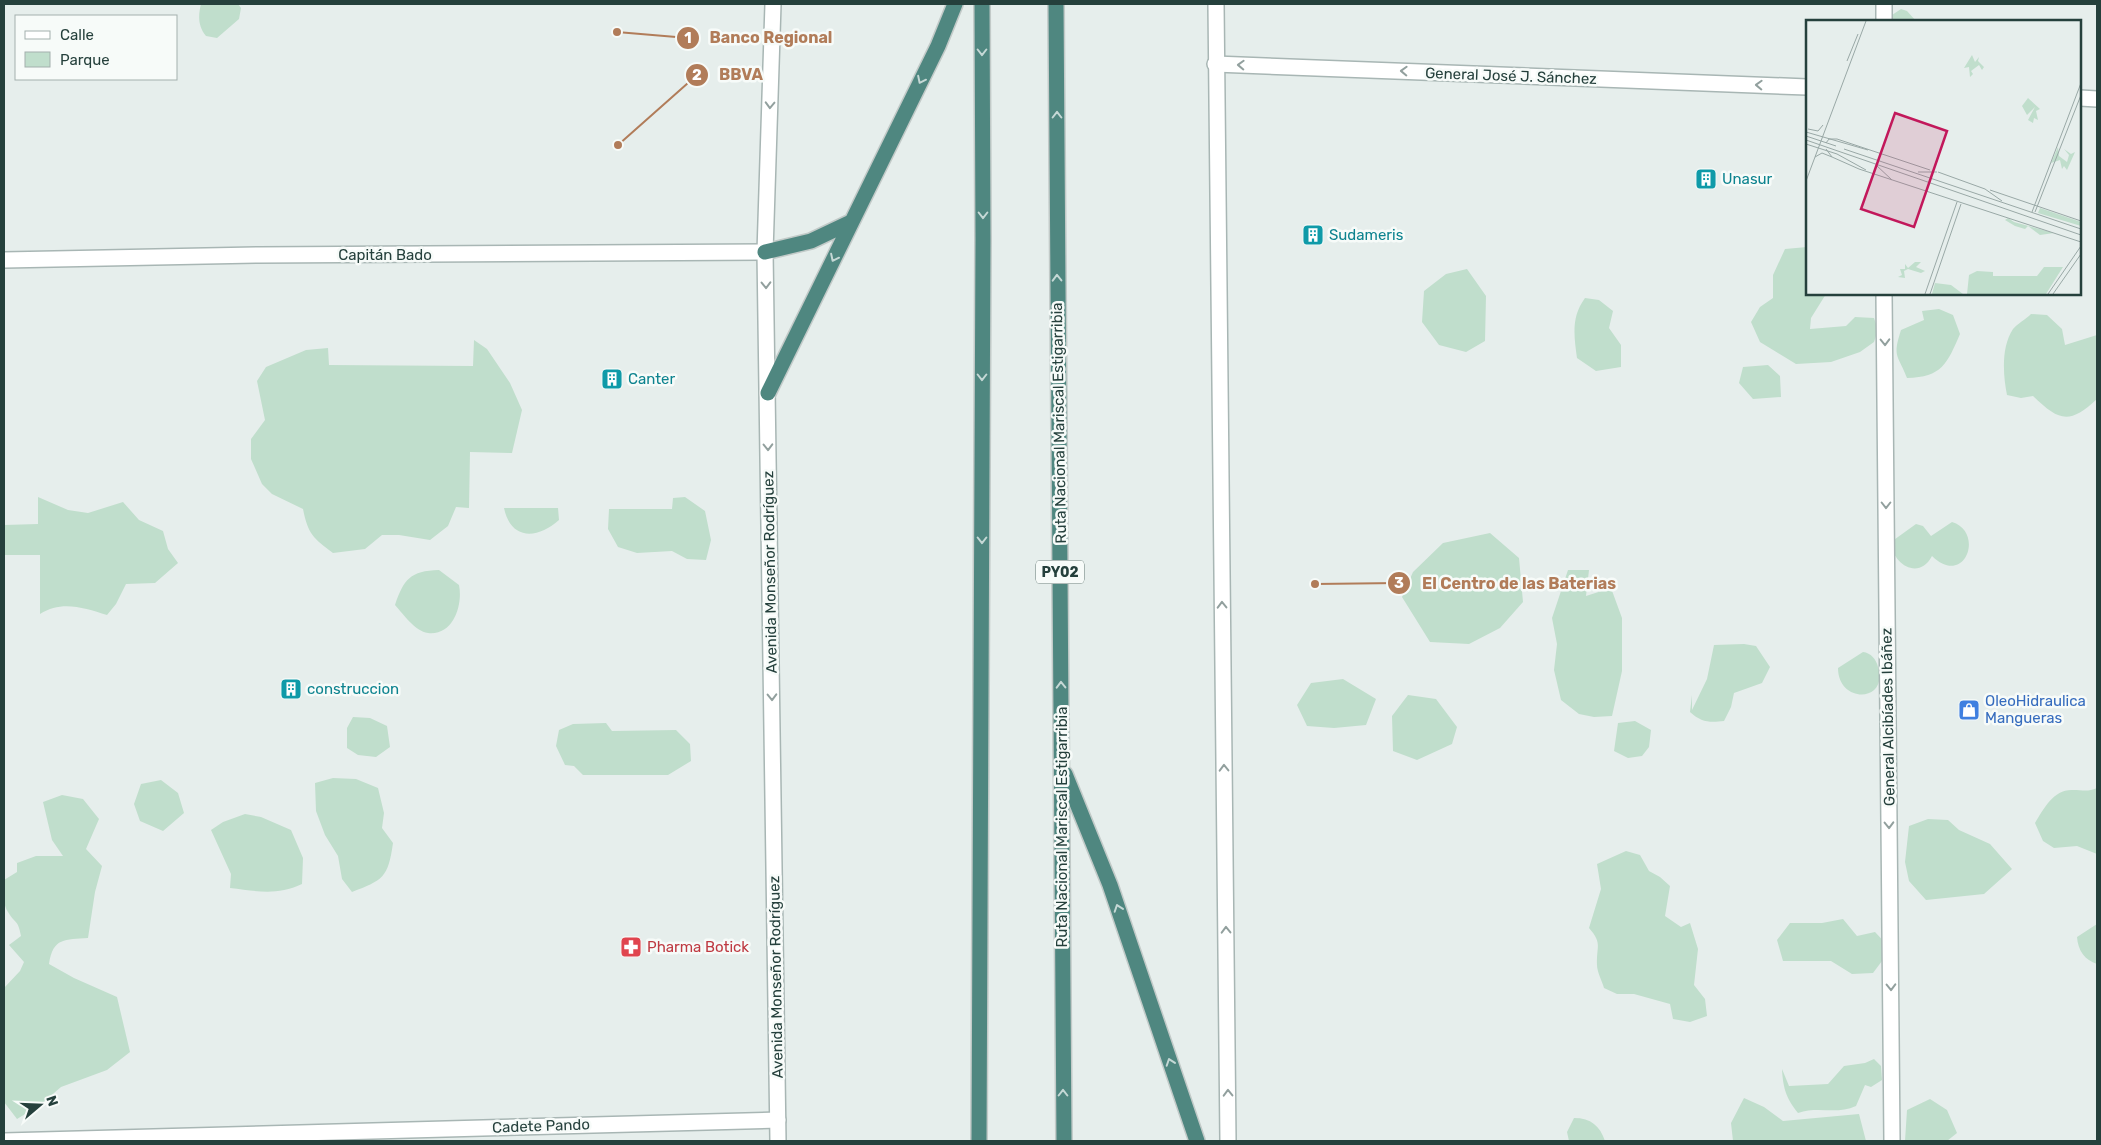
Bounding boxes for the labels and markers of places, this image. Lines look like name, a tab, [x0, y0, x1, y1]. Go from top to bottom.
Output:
callout: Banco Regional	[675, 22, 843, 53]
callout: BBVA	[684, 59, 773, 90]
building icon: Unasur	[1694, 167, 1718, 191]
place label: Unasur	[1722, 170, 1773, 188]
building icon: Sudameris	[1301, 223, 1325, 247]
place label: Sudameris	[1329, 226, 1404, 244]
building icon: Canter	[600, 367, 624, 391]
place label: Canter	[628, 370, 676, 388]
callout: El Centro de las Baterias	[1387, 567, 1626, 598]
building icon: construccion	[279, 677, 303, 701]
place label: construccion	[307, 680, 399, 698]
place label: OleoHidraulica Mangueras	[1985, 692, 2086, 727]
shop icon: OleoHidraulica Mangueras	[1957, 698, 1981, 722]
pharmacy icon: Pharma Botick	[619, 935, 643, 959]
place label: Pharma Botick	[647, 938, 749, 956]

